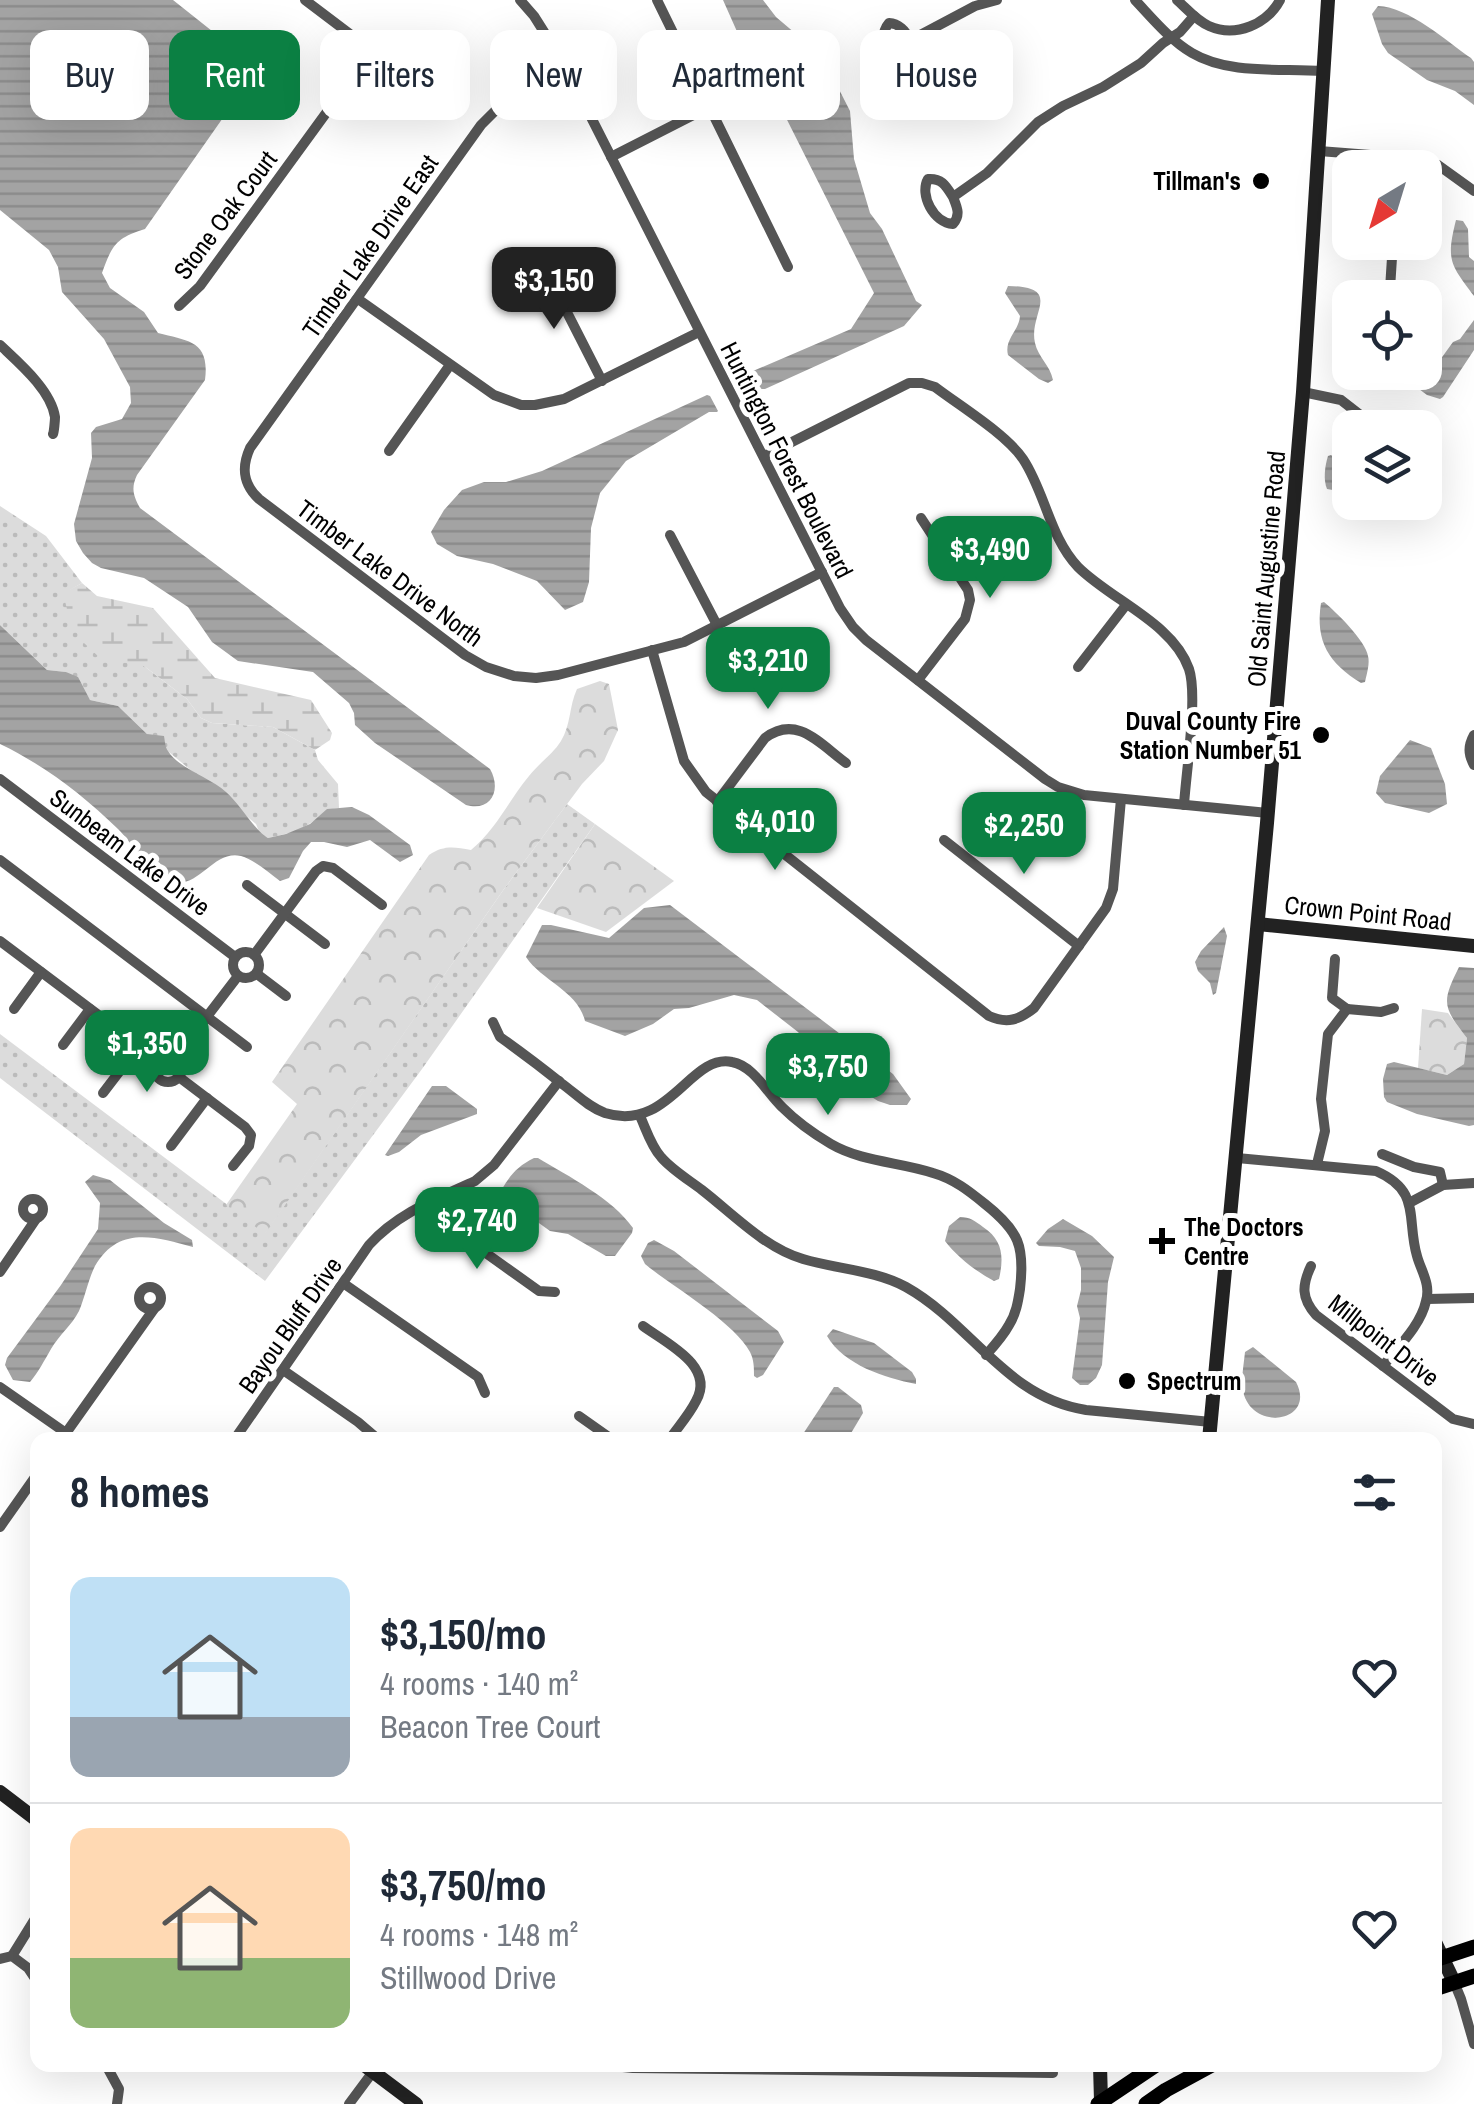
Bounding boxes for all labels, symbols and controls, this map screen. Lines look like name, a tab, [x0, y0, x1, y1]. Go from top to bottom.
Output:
chip: Buy	[30, 30, 149, 120]
chip: Rent	[169, 30, 300, 120]
chip: Filters	[320, 30, 470, 120]
chip: New	[490, 30, 617, 120]
chip: Apartment	[637, 30, 840, 120]
chip: House	[860, 30, 1013, 120]
street label: Stone Oak Court	[165, 144, 285, 286]
street label: Timber Lake Drive East	[294, 148, 446, 344]
north arrow	[1332, 150, 1442, 260]
map controls	[1332, 150, 1442, 520]
place label: Tillman's	[1153, 164, 1241, 198]
marker: Tillman's	[1250, 170, 1272, 192]
pin: $3,150	[473, 247, 635, 332]
text: $3,150	[514, 258, 594, 301]
button: locate	[1332, 280, 1442, 390]
street label: Huntington Forest Boulevard	[713, 336, 861, 584]
button: layers	[1332, 410, 1442, 520]
street label: Old Saint Augustine Road	[1239, 449, 1293, 689]
street label: Timber Lake Drive North	[290, 492, 490, 654]
pin: $3,490	[909, 516, 1071, 601]
text: $3,490	[950, 527, 1030, 570]
pin: $3,210	[687, 627, 849, 712]
text: $3,210	[728, 638, 808, 681]
place label: Duval County Fire Station Number 51	[1120, 704, 1302, 767]
marker: Duval County Fire Station Number 51	[1310, 724, 1332, 746]
street label: Sunbeam Lake Drive	[43, 780, 217, 924]
pin: $4,010	[694, 788, 856, 873]
pin: $2,250	[943, 792, 1105, 877]
text: $4,010	[735, 799, 815, 842]
text: $2,250	[984, 803, 1064, 846]
street label: Crown Point Road	[1283, 887, 1453, 939]
pin: $1,350	[66, 1010, 228, 1095]
text: $1,350	[107, 1021, 187, 1064]
pin: $3,750	[747, 1033, 909, 1118]
text: $3,750	[788, 1044, 868, 1087]
pin: $2,740	[396, 1187, 558, 1272]
text: $2,740	[437, 1198, 517, 1241]
place label: The Doctors Centre	[1184, 1210, 1304, 1273]
marker: The Doctors Centre	[1149, 1228, 1175, 1254]
street label: Bayou Bluff Drive	[230, 1250, 350, 1400]
street label: Millpoint Drive	[1321, 1286, 1447, 1394]
place label: Spectrum	[1147, 1364, 1242, 1398]
marker: Spectrum	[1116, 1370, 1138, 1392]
text: 8 homes	[70, 1464, 210, 1520]
icon: filters	[1347, 1465, 1402, 1520]
text: $3,150/mo	[380, 1606, 547, 1662]
icon: home	[150, 1617, 270, 1737]
icon: heart	[1347, 1650, 1402, 1705]
text: 4 rooms · 140 m²	[380, 1662, 578, 1705]
text: Beacon Tree Court	[380, 1705, 600, 1748]
text: $3,750/mo	[380, 1857, 547, 1913]
icon: home	[150, 1868, 270, 1988]
icon: heart	[1347, 1901, 1402, 1956]
text: 4 rooms · 148 m²	[380, 1913, 578, 1956]
text: Stillwood Drive	[380, 1956, 556, 1999]

